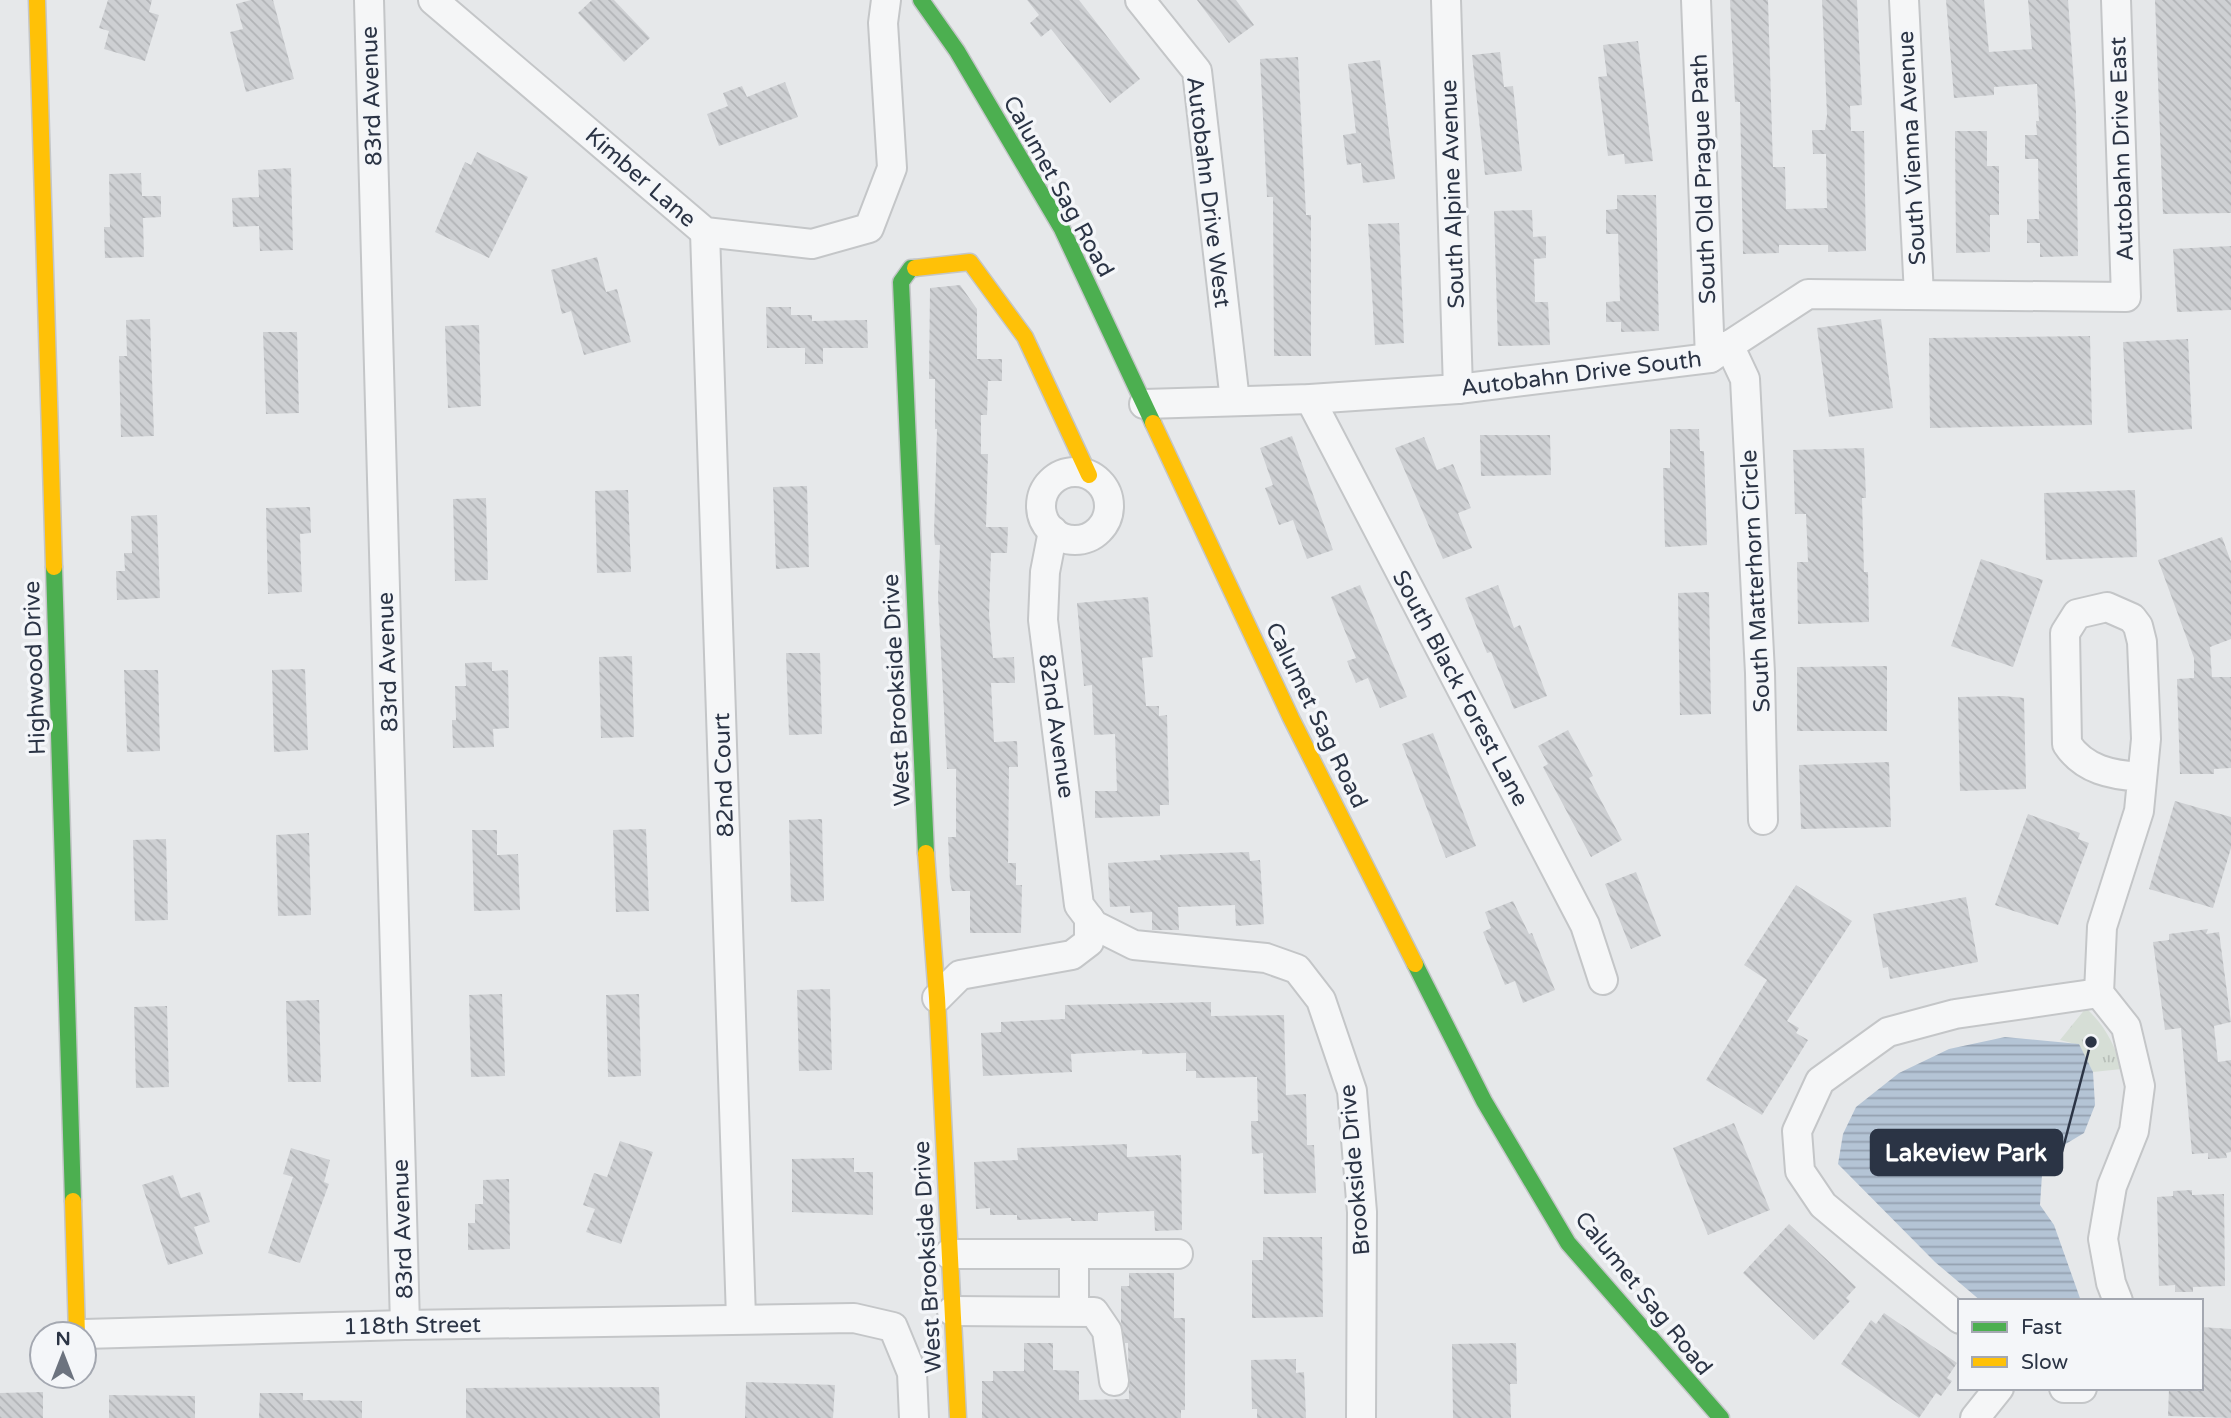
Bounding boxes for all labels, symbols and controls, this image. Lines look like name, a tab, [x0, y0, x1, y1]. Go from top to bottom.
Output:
street label: 83rd Avenue	[356, 25, 388, 166]
street label: South Vienna Avenue	[1892, 30, 1932, 266]
street label: Autobahn Drive East	[2104, 36, 2140, 262]
street label: South Old Prague Path	[1686, 53, 1722, 305]
street label: Autobahn Drive West	[1180, 75, 1236, 309]
street label: South Alpine Avenue	[1435, 79, 1471, 309]
street label: Calumet Sag Road	[997, 91, 1120, 282]
street label: Kimber Lane	[579, 122, 702, 234]
street label: Autobahn Drive South	[1459, 345, 1703, 403]
street label: South Matterhorn Circle	[1735, 449, 1777, 713]
street label: South Black Forest Lane	[1386, 566, 1534, 811]
street label: West Brookside Drive	[877, 573, 917, 807]
street label: Highwood Drive	[18, 580, 52, 756]
street label: 83rd Avenue	[372, 591, 404, 732]
street label: Calumet Sag Road	[1259, 618, 1373, 813]
street label: 82nd Avenue	[1032, 652, 1080, 800]
street label: 82nd Court	[708, 712, 740, 838]
street label: Brookside Drive	[1334, 1083, 1376, 1257]
callout: Lakeview Park	[1871, 1130, 2062, 1175]
text: Lakeview Park	[1885, 1139, 2047, 1168]
street label: West Brookside Drive	[908, 1140, 948, 1374]
street label: 83rd Avenue	[387, 1158, 419, 1299]
street label: Calumet Sag Road	[1568, 1206, 1718, 1381]
legend	[1958, 1299, 2203, 1390]
street label: 118th Street	[343, 1311, 481, 1341]
text: Fast	[2021, 1315, 2062, 1340]
north arrow	[28, 1320, 98, 1390]
text: N	[55, 1328, 71, 1350]
text: Slow	[2021, 1350, 2069, 1375]

